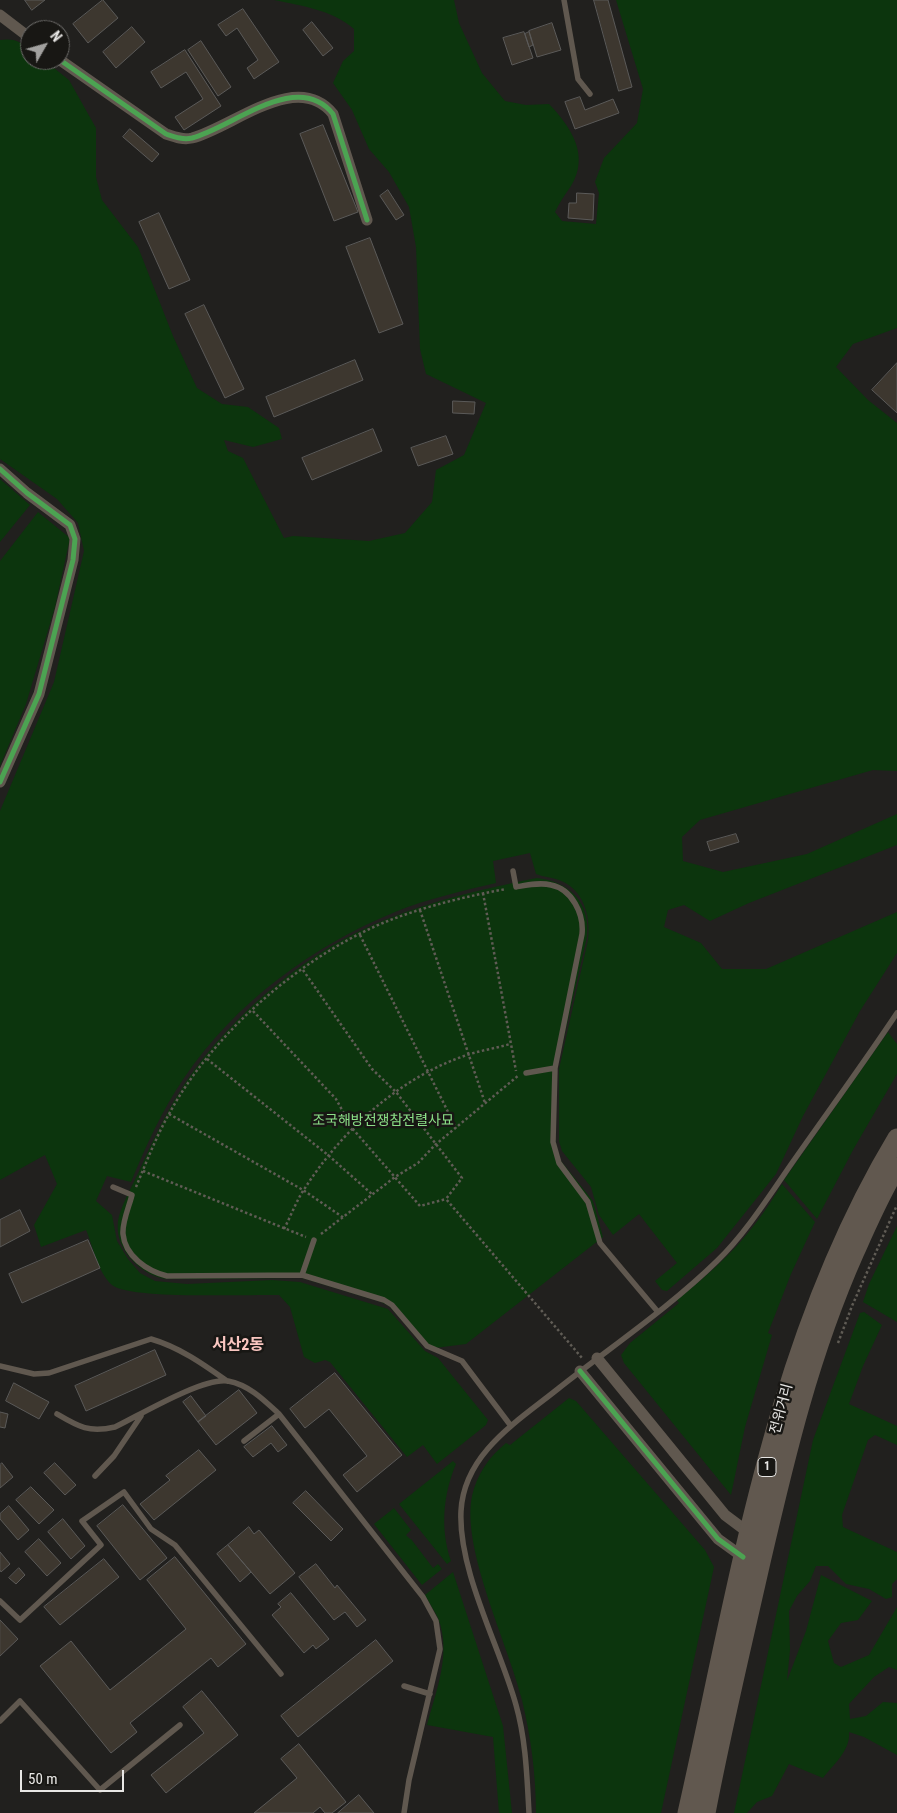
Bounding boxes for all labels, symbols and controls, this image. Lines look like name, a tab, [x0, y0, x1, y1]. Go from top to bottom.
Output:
north arrow	[20, 20, 70, 70]
text: N	[47, 28, 65, 45]
park label: 조국해방전쟁참전렬사묘	[312, 1113, 454, 1129]
district label: 서산2동	[212, 1336, 264, 1356]
street label: 전위거리	[767, 1382, 797, 1436]
road number: 1	[758, 1458, 776, 1476]
scale bar	[22, 1760, 126, 1792]
text: 50 m	[28, 1770, 58, 1788]

